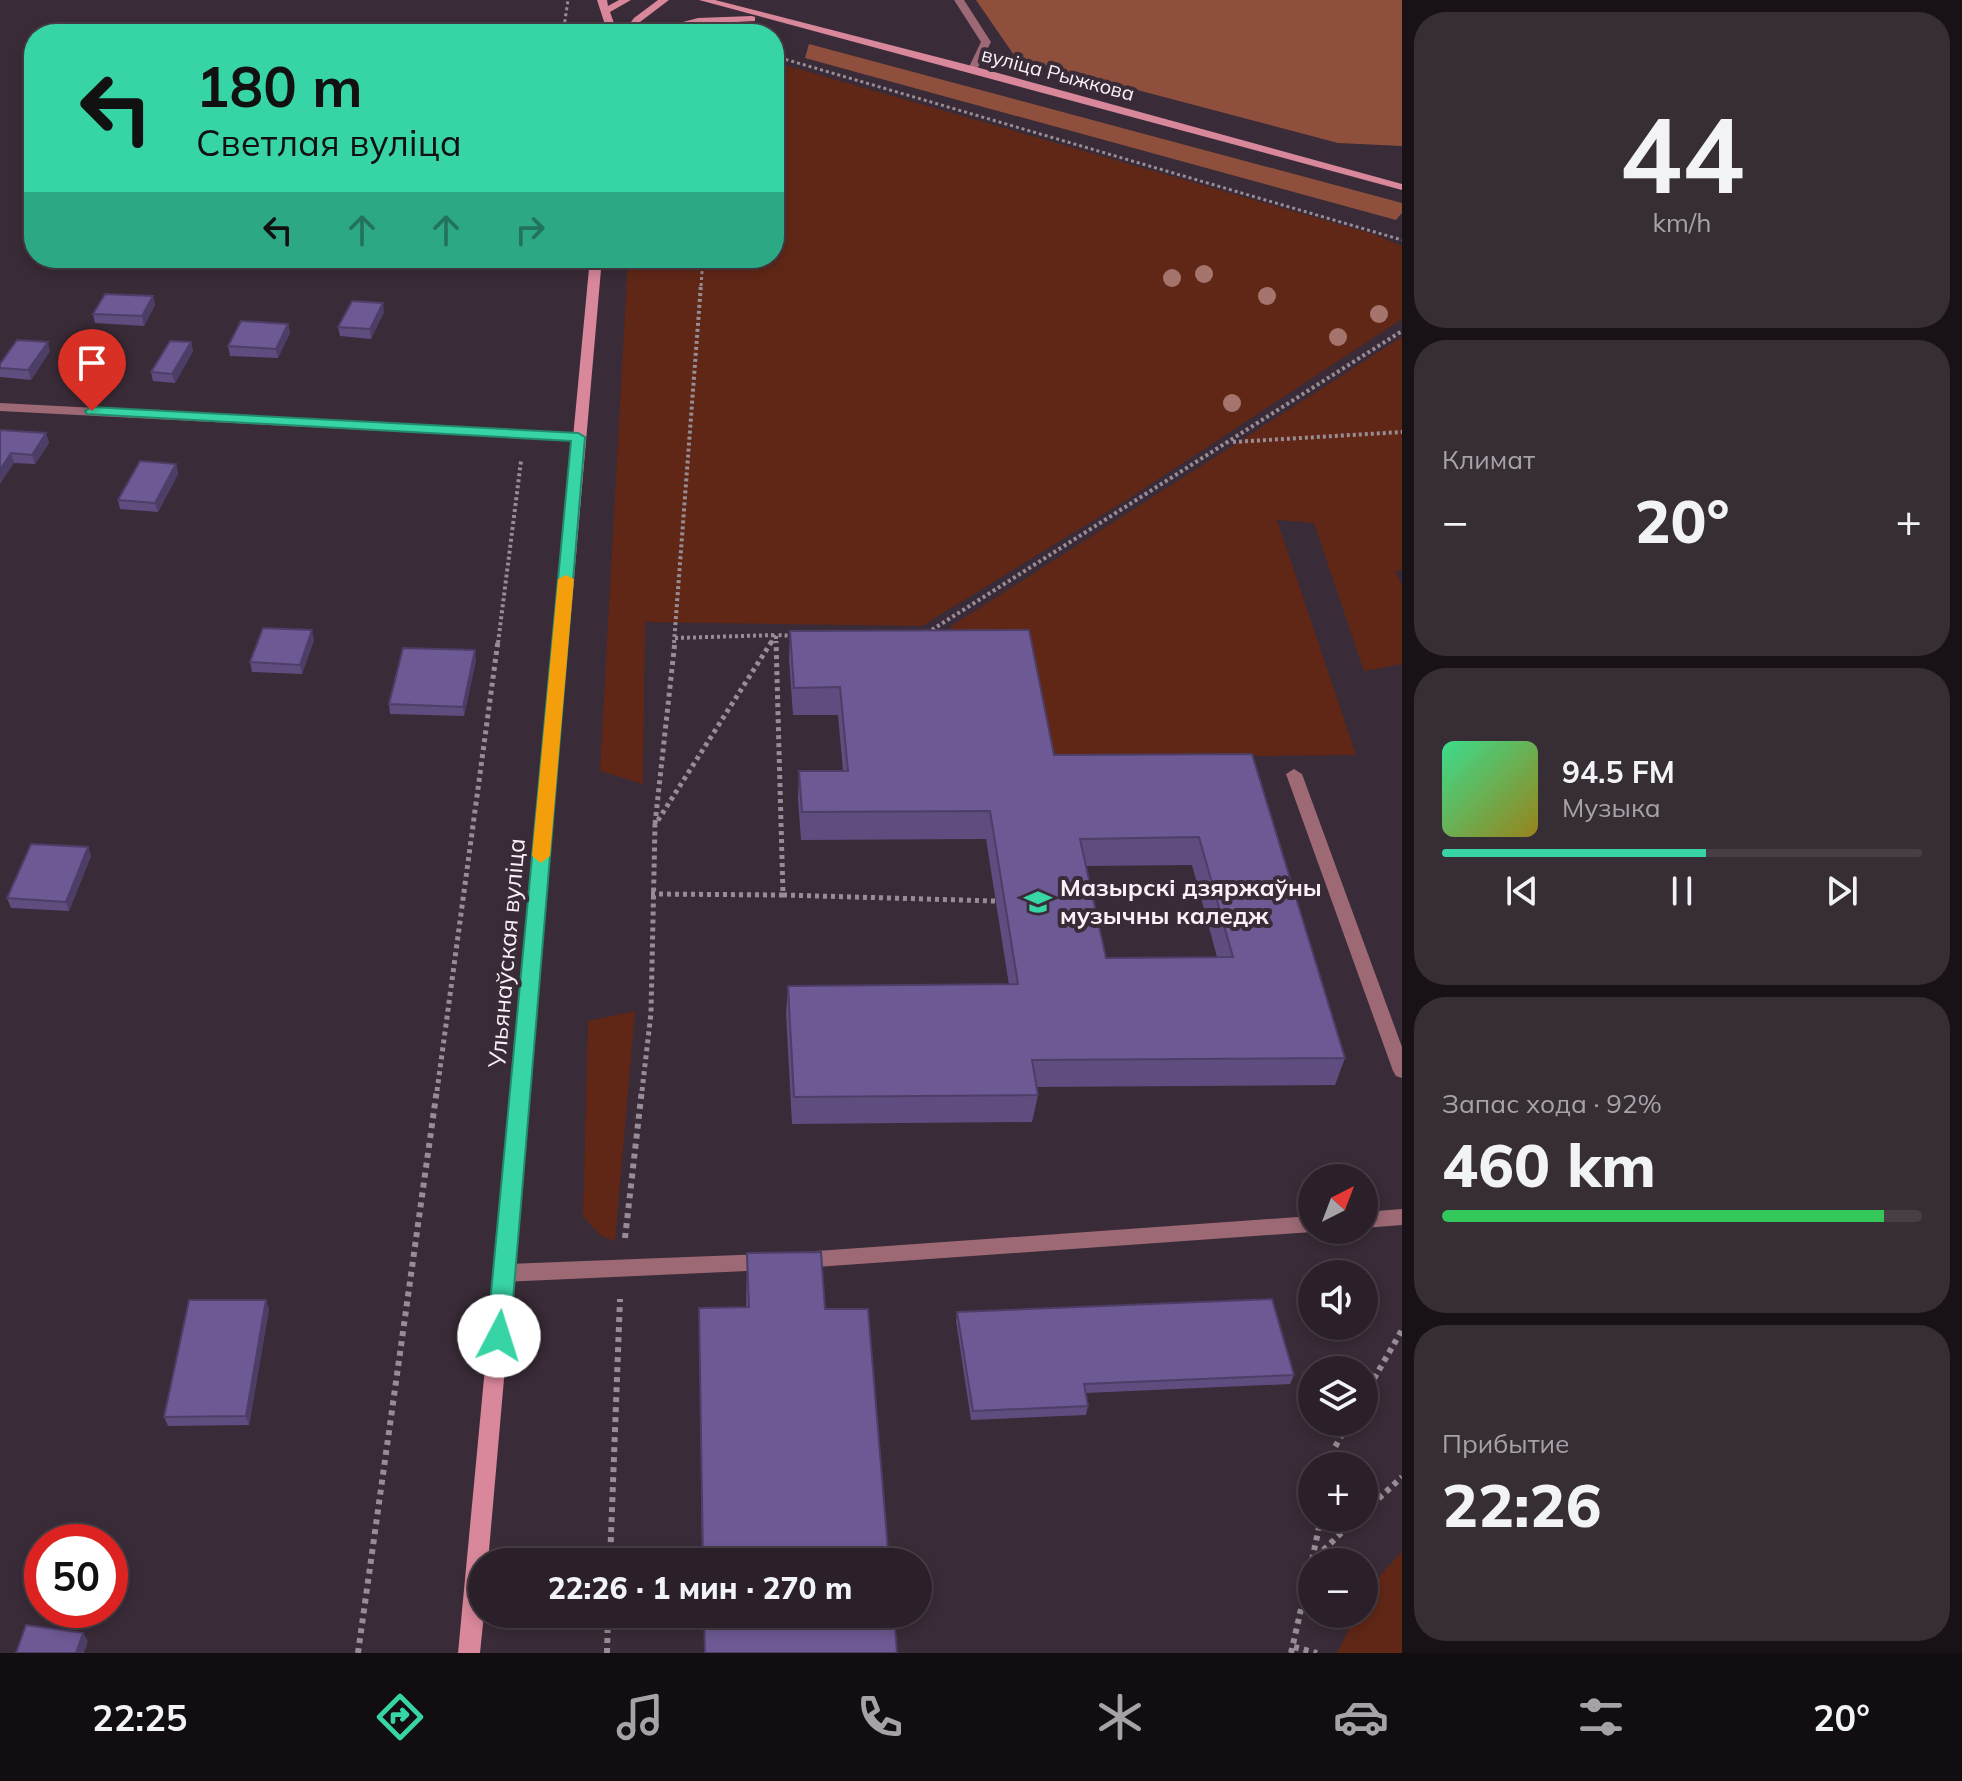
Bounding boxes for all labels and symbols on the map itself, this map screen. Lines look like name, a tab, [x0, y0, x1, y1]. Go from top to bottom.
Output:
street label: вуліца Рыжкова	[979, 41, 1137, 106]
pin	[58, 329, 126, 411]
street label: Ульянаўская вуліца	[481, 837, 531, 1070]
place label: Мазырскі дзяржаўны музычны каледж	[1060, 872, 1322, 930]
school or university icon: Мазырскі дзяржаўны музычны каледж	[1023, 887, 1053, 917]
north arrow	[1298, 1164, 1378, 1244]
position arrow	[457, 1294, 541, 1378]
speed limit sign: 50	[24, 1524, 128, 1628]

